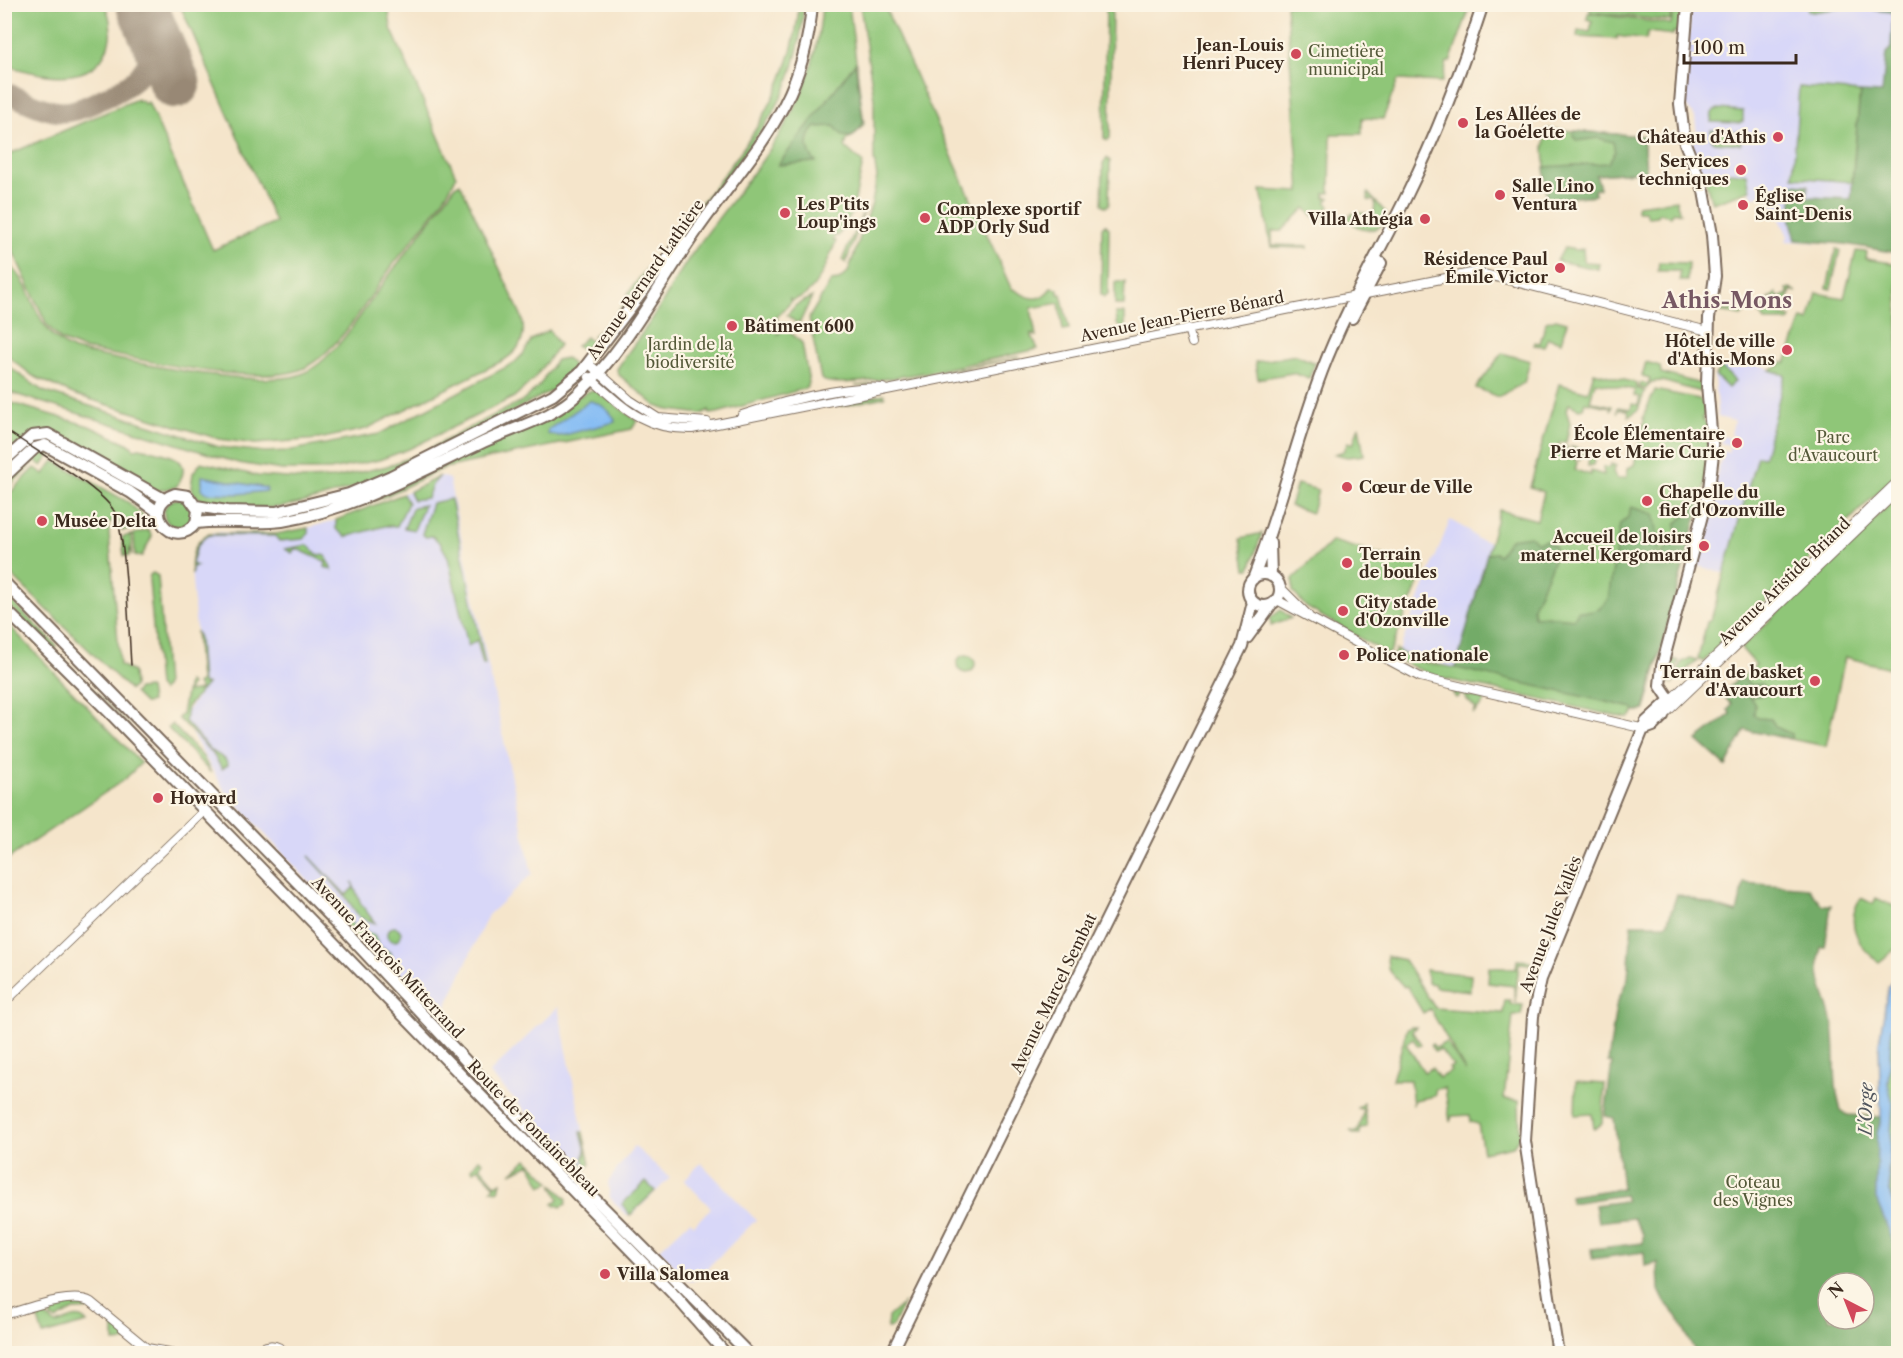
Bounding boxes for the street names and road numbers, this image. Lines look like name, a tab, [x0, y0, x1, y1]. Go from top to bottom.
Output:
street label: Avenue Bernard Lathière	[581, 195, 708, 364]
street label: Avenue Jean-Pierre Bénard	[1078, 286, 1286, 346]
street label: Avenue Aristide Briand	[1713, 513, 1854, 650]
street label: Avenue Jules Vallès	[1514, 853, 1585, 996]
street label: Avenue François Mitterrand	[307, 871, 468, 1042]
street label: Avenue Marcel Sembat	[1005, 909, 1101, 1077]
street label: Route de Fontainebleau	[464, 1056, 605, 1201]

